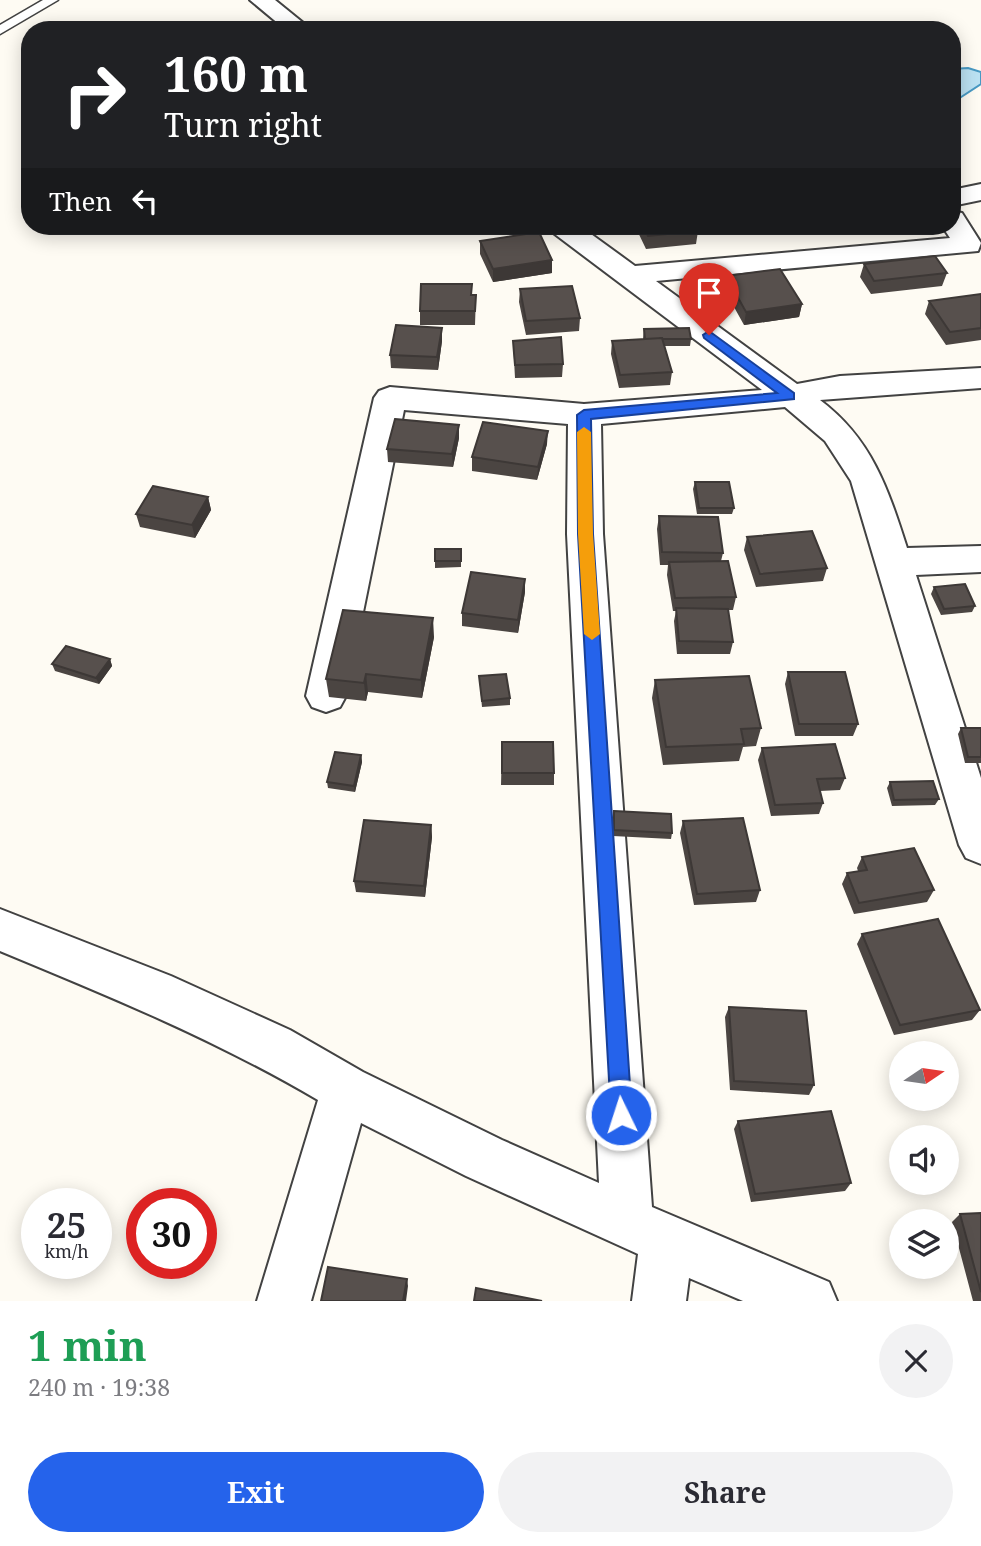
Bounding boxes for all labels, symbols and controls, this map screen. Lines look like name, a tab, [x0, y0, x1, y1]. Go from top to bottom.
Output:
text: 160 m	[164, 40, 308, 106]
icon: right	[49, 49, 140, 140]
text: Turn right	[164, 103, 322, 146]
icon: left	[126, 182, 164, 220]
text: Then	[49, 183, 112, 219]
pin	[679, 263, 739, 335]
icon: arrive	[690, 274, 728, 312]
north arrow	[889, 1041, 959, 1111]
map controls	[889, 1041, 959, 1279]
position arrow	[584, 1078, 658, 1152]
button: sound	[889, 1125, 959, 1195]
speed limit sign: 30	[126, 1188, 217, 1279]
text: 25	[47, 1201, 86, 1248]
button: layers	[889, 1209, 959, 1279]
text: km/h	[44, 1239, 89, 1263]
text: 1 min	[28, 1316, 147, 1373]
button: close	[879, 1324, 953, 1398]
text: 240 m · 19:38	[28, 1371, 170, 1403]
button: Exit	[28, 1452, 484, 1532]
button: Share	[498, 1452, 953, 1532]

